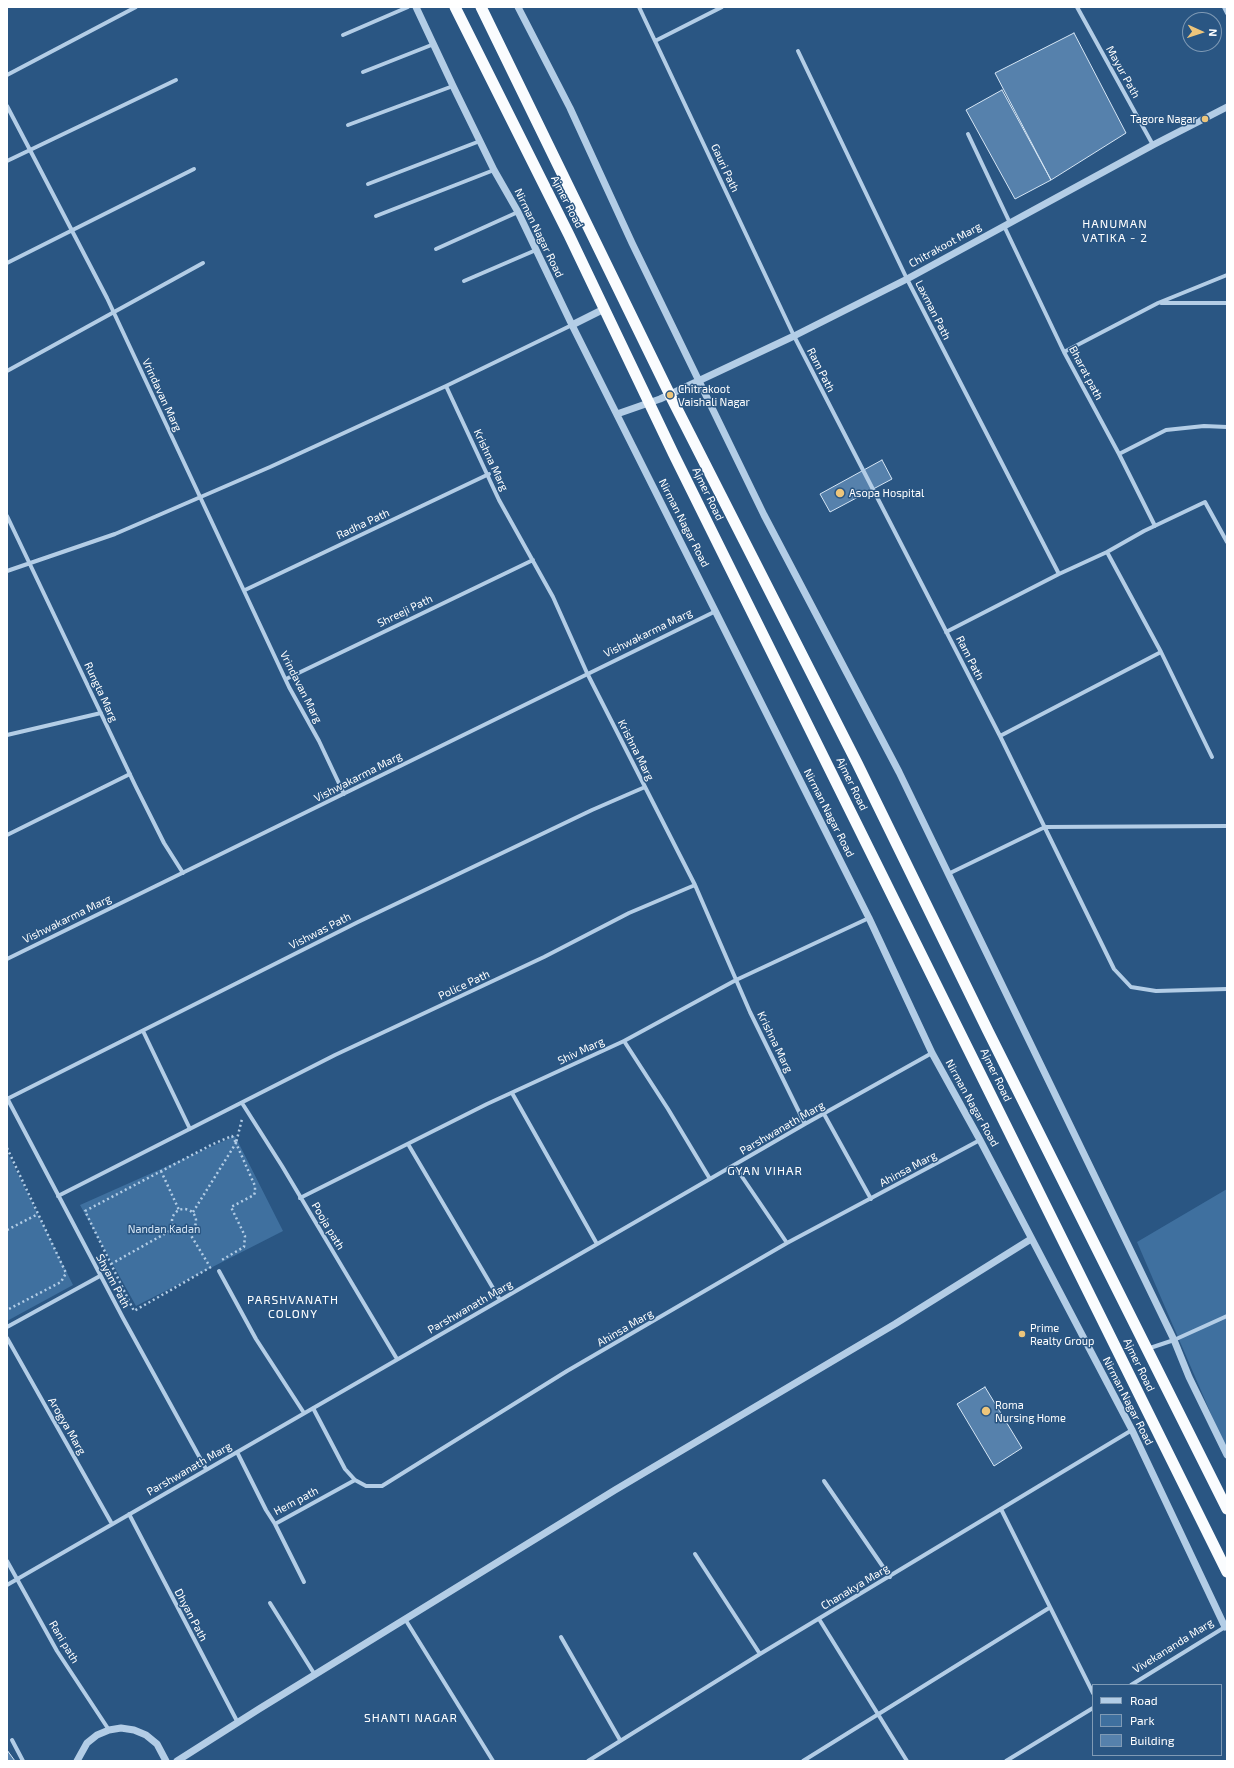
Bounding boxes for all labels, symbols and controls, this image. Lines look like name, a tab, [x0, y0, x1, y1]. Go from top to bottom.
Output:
north arrow	[1182, 12, 1222, 52]
text: N	[1207, 28, 1220, 37]
street label: Mayur Path	[1103, 44, 1143, 100]
place label: Tagore Nagar	[1130, 112, 1197, 126]
marker: Tagore Nagar	[1200, 114, 1210, 124]
street label: Gauri Path	[708, 142, 742, 194]
street label: Ajmer Road	[548, 173, 586, 231]
street label: Nirman Nagar Road	[512, 186, 566, 280]
district label: HANUMAN VATIKA - 2	[1082, 217, 1148, 245]
street label: Chitrakoot Marg	[906, 220, 984, 270]
street label: Laxman Path	[912, 278, 954, 342]
street label: Bharat path	[1066, 344, 1106, 402]
street label: Ram Path	[804, 346, 838, 394]
street label: Vrindavan Marg	[139, 356, 185, 434]
place label: Chitrakoot Vaishali Nagar	[678, 382, 750, 408]
marker: Chitrakoot Vaishali Nagar	[665, 390, 675, 400]
street label: Krishna Marg	[471, 427, 511, 493]
street label: Ajmer Road	[690, 465, 726, 523]
street label: Nirman Nagar Road	[656, 477, 712, 569]
place label: Asopa Hospital	[849, 486, 924, 500]
marker: Asopa Hospital	[834, 487, 846, 499]
street label: Radha Path	[334, 506, 392, 542]
street label: Shreeji Path	[375, 592, 435, 630]
street label: Vishwakarma Marg	[602, 606, 694, 660]
street label: Ram Path	[953, 634, 987, 682]
street label: Vrindavan Marg	[277, 649, 325, 725]
street label: Rungta Marg	[81, 660, 121, 724]
street label: Krishna Marg	[615, 717, 657, 783]
street label: Vishwakarma Marg	[312, 749, 404, 805]
street label: Ajmer Road	[834, 755, 870, 813]
street label: Nirman Nagar Road	[801, 767, 857, 859]
street label: Vishwakarma Marg	[21, 892, 113, 946]
street label: Vishwas Path	[287, 910, 353, 952]
street label: Police Path	[436, 967, 492, 1003]
street label: Krishna Marg	[754, 1009, 796, 1075]
street label: Shiv Marg	[556, 1035, 606, 1067]
street label: Ajmer Road	[978, 1046, 1014, 1104]
street label: Nirman Nagar Road	[943, 1057, 1001, 1149]
street label: Parshwanath Marg	[737, 1098, 827, 1158]
street label: Ahinsa Marg	[877, 1148, 939, 1190]
district label: GYAN VIHAR	[727, 1164, 803, 1178]
street label: Pooja path	[309, 1200, 347, 1252]
park label: Nandan Kadan	[128, 1222, 200, 1236]
street label: Shyam Path	[93, 1252, 133, 1310]
street label: Parshwanath Marg	[425, 1277, 515, 1337]
district label: PARSHVANATH COLONY	[247, 1293, 339, 1321]
street label: Ahinsa Marg	[595, 1307, 655, 1349]
place label: Prime Realty Group	[1030, 1321, 1094, 1347]
marker: Prime Realty Group	[1017, 1329, 1027, 1339]
street label: Ajmer Road	[1121, 1336, 1157, 1394]
street label: Nirman Nagar Road	[1100, 1355, 1156, 1447]
street label: Arogya Marg	[45, 1395, 89, 1457]
place label: Roma Nursing Home	[995, 1398, 1066, 1424]
marker: Roma Nursing Home	[980, 1405, 992, 1417]
street label: Parshwanath Marg	[144, 1439, 234, 1499]
street label: Hem path	[272, 1484, 320, 1518]
street label: Chanakya Marg	[819, 1561, 891, 1613]
street label: Dhyan Path	[172, 1587, 210, 1643]
street label: Vivekananda Marg	[1130, 1616, 1216, 1676]
street label: Rani path	[46, 1618, 82, 1666]
legend	[1092, 1684, 1222, 1756]
text: Road	[1130, 1693, 1158, 1707]
district label: SHANTI NAGAR	[364, 1711, 458, 1725]
text: Park	[1130, 1713, 1155, 1727]
text: Building	[1130, 1733, 1174, 1747]

